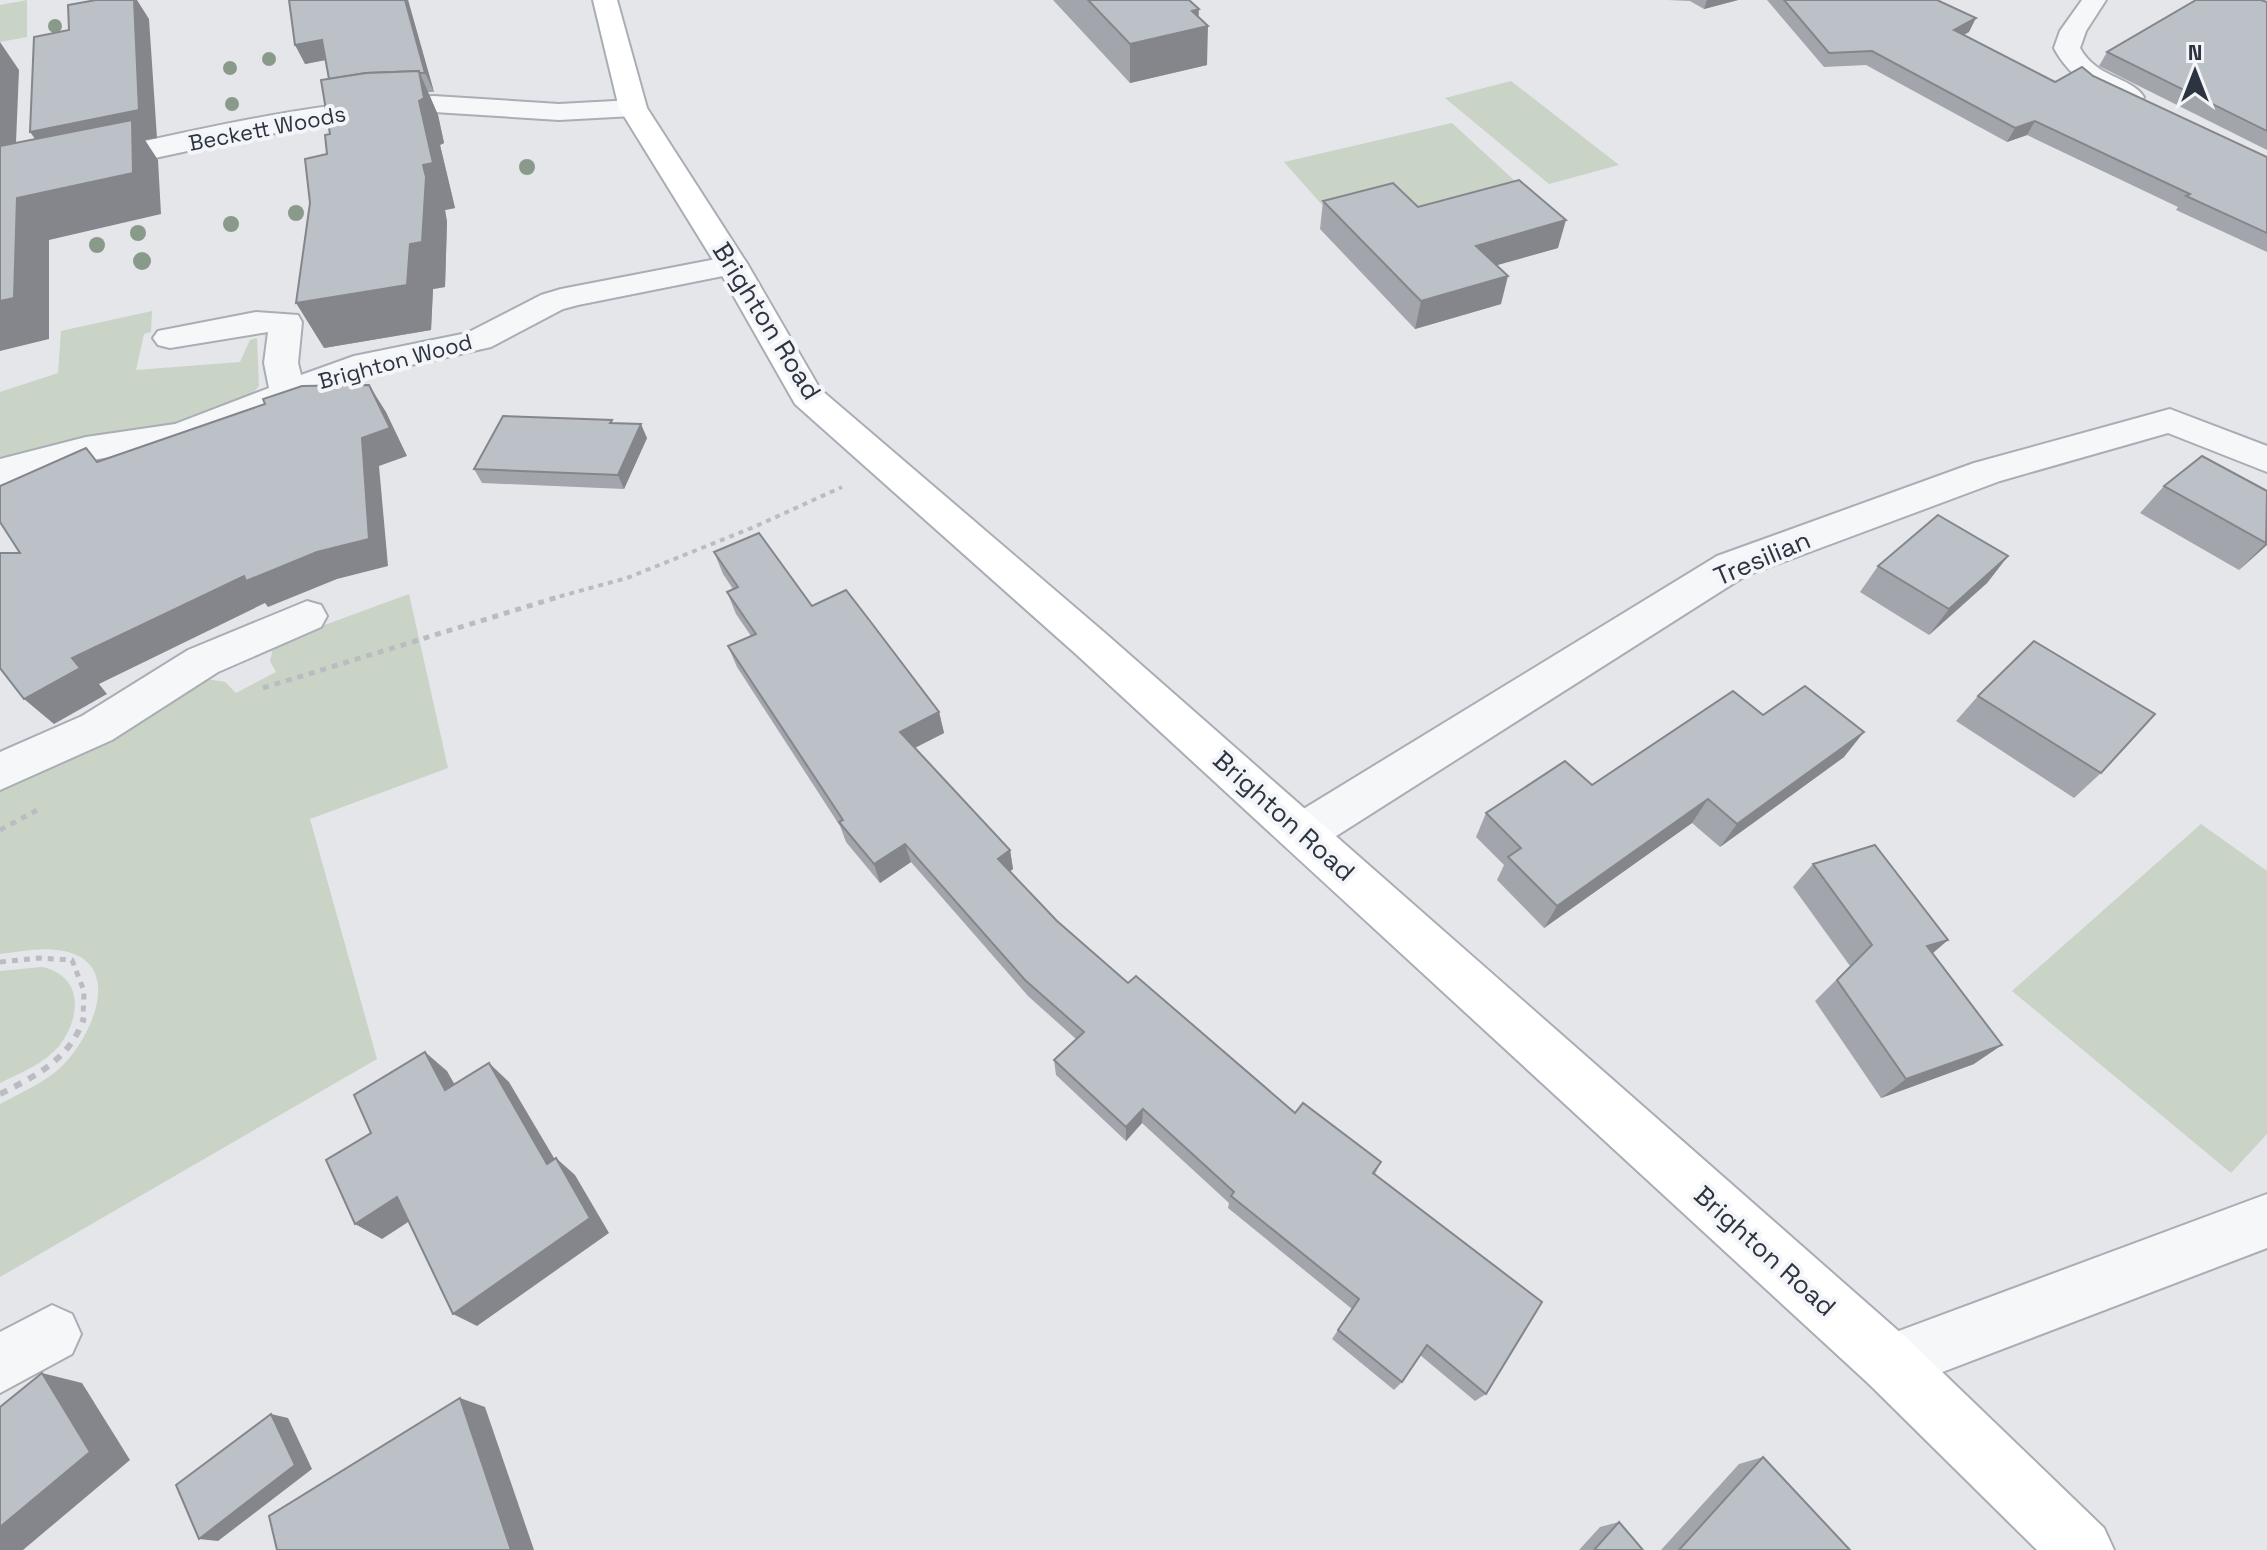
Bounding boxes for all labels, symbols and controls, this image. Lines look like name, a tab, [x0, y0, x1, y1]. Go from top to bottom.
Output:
north arrow	[2155, 32, 2235, 112]
text: N	[2188, 38, 2202, 66]
street label: Beckett Woods	[186, 99, 348, 157]
street label: Brighton Road	[705, 236, 829, 406]
street label: Brighton Wood	[315, 327, 475, 395]
street label: Tresilian	[1709, 522, 1815, 594]
street label: Brighton Road	[1206, 743, 1362, 889]
street label: Brighton Road	[1687, 1178, 1843, 1324]

